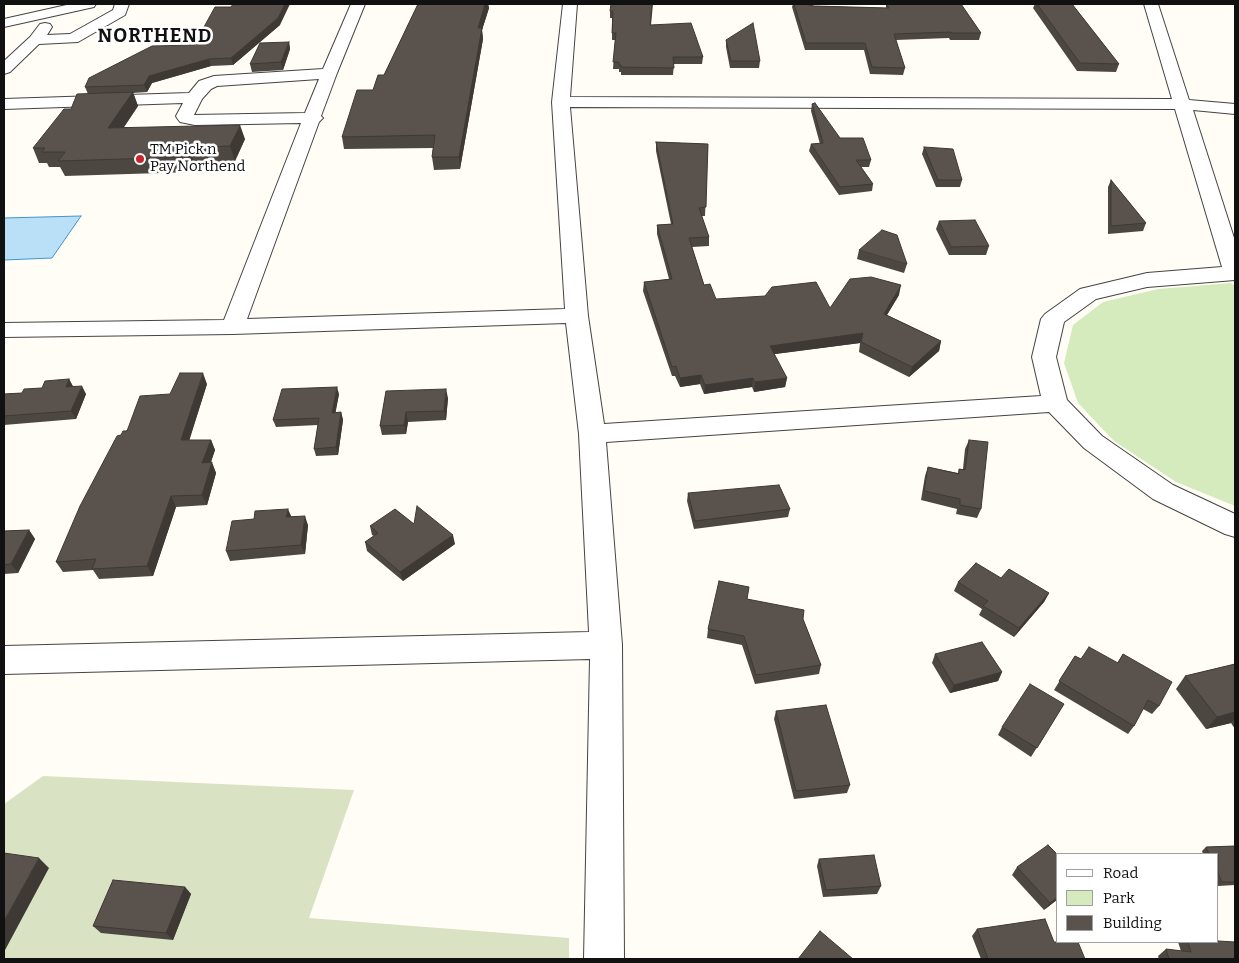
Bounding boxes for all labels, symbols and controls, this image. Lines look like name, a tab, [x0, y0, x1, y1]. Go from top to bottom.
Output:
district label: NORTHEND	[97, 26, 213, 48]
place label: TM Pick n Pay Northend	[150, 141, 245, 176]
marker: TM Pick n Pay Northend	[134, 153, 146, 165]
legend	[1056, 853, 1219, 943]
text: Road	[1103, 864, 1138, 882]
text: Park	[1103, 889, 1135, 907]
text: Building	[1103, 914, 1162, 932]

